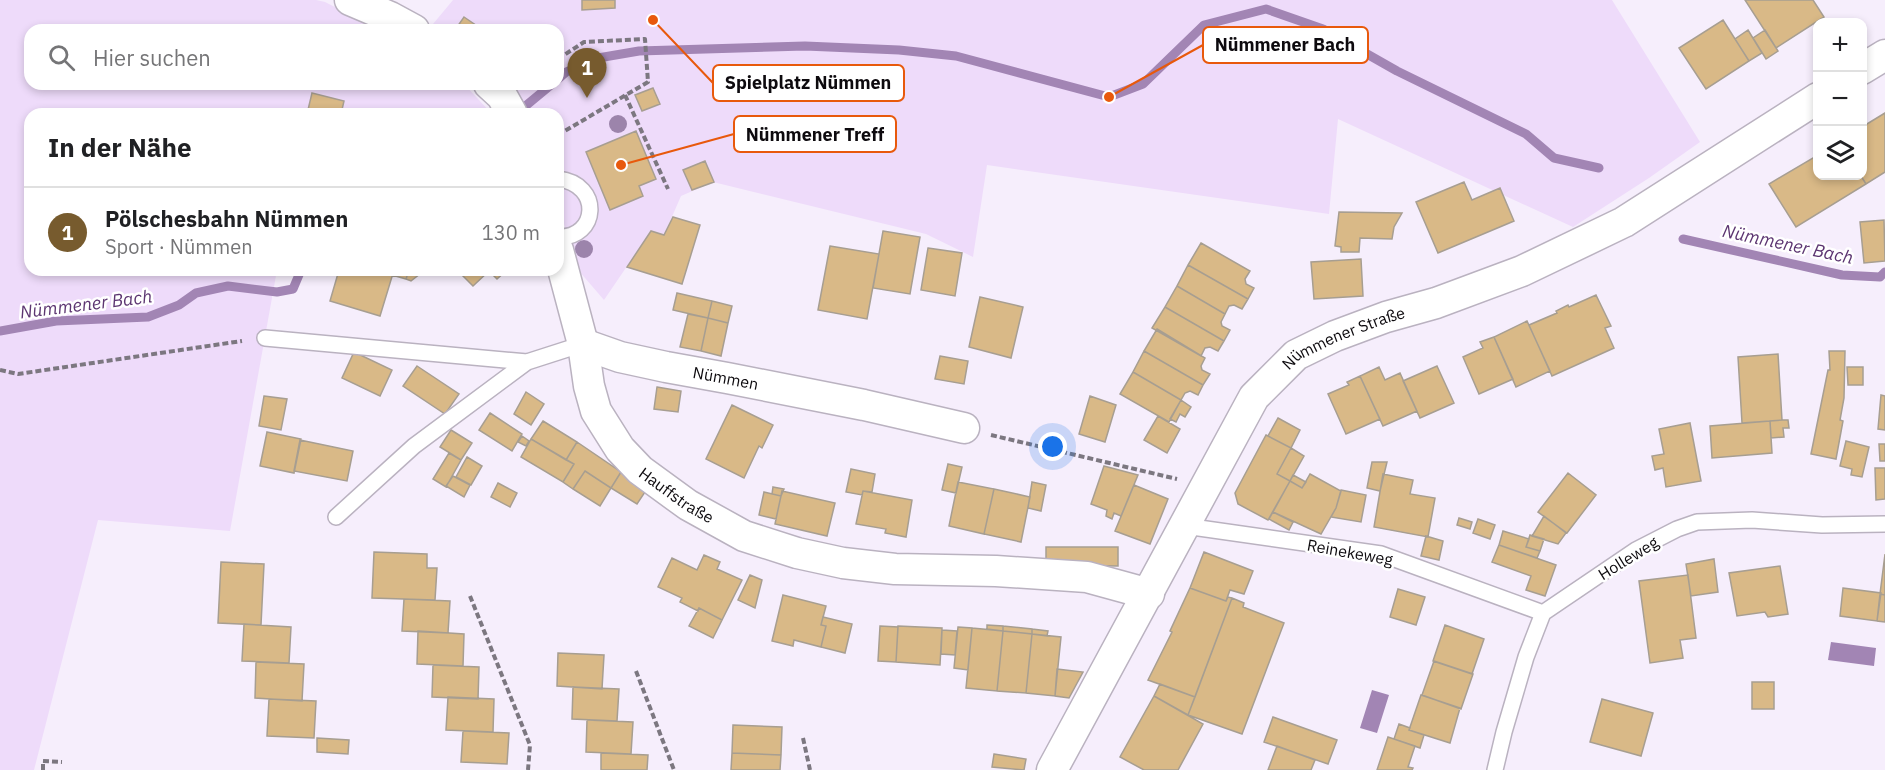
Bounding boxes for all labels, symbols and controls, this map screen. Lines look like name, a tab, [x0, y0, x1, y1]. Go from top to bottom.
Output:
map controls	[1813, 18, 1867, 180]
button: +	[1813, 18, 1867, 72]
search box	[24, 24, 564, 90]
callout: Nümmener Bach	[1203, 27, 1368, 63]
text: Nümmener Bach	[1215, 33, 1355, 56]
icon: search	[45, 41, 78, 74]
text: Hier suchen	[93, 43, 211, 72]
pin: 1	[568, 48, 606, 98]
callout: Spielplatz Nümmen	[713, 65, 904, 101]
text: Spielplatz Nümmen	[725, 71, 891, 94]
button: −	[1813, 72, 1867, 126]
callout: Nümmener Treff	[734, 116, 896, 152]
text: Nümmener Treff	[746, 123, 885, 146]
button: layers	[1813, 126, 1867, 180]
text: In der Nähe	[48, 130, 192, 164]
text: Pölschesbahn Nümmen	[105, 204, 348, 233]
text: 1	[62, 219, 74, 246]
text: 130 m	[482, 219, 540, 246]
water label: Nümmener Bach	[1721, 219, 1855, 269]
text: Sport · Nümmen	[105, 233, 253, 260]
water label: Nümmener Bach	[19, 284, 153, 324]
street label: Nümmener Straße	[1278, 302, 1407, 373]
street label: Nümmen	[691, 362, 760, 394]
your location	[1038, 432, 1067, 461]
street label: Hauffstraße	[635, 463, 718, 527]
street label: Holleweg	[1594, 531, 1662, 584]
street label: Reinekeweg	[1305, 535, 1395, 569]

